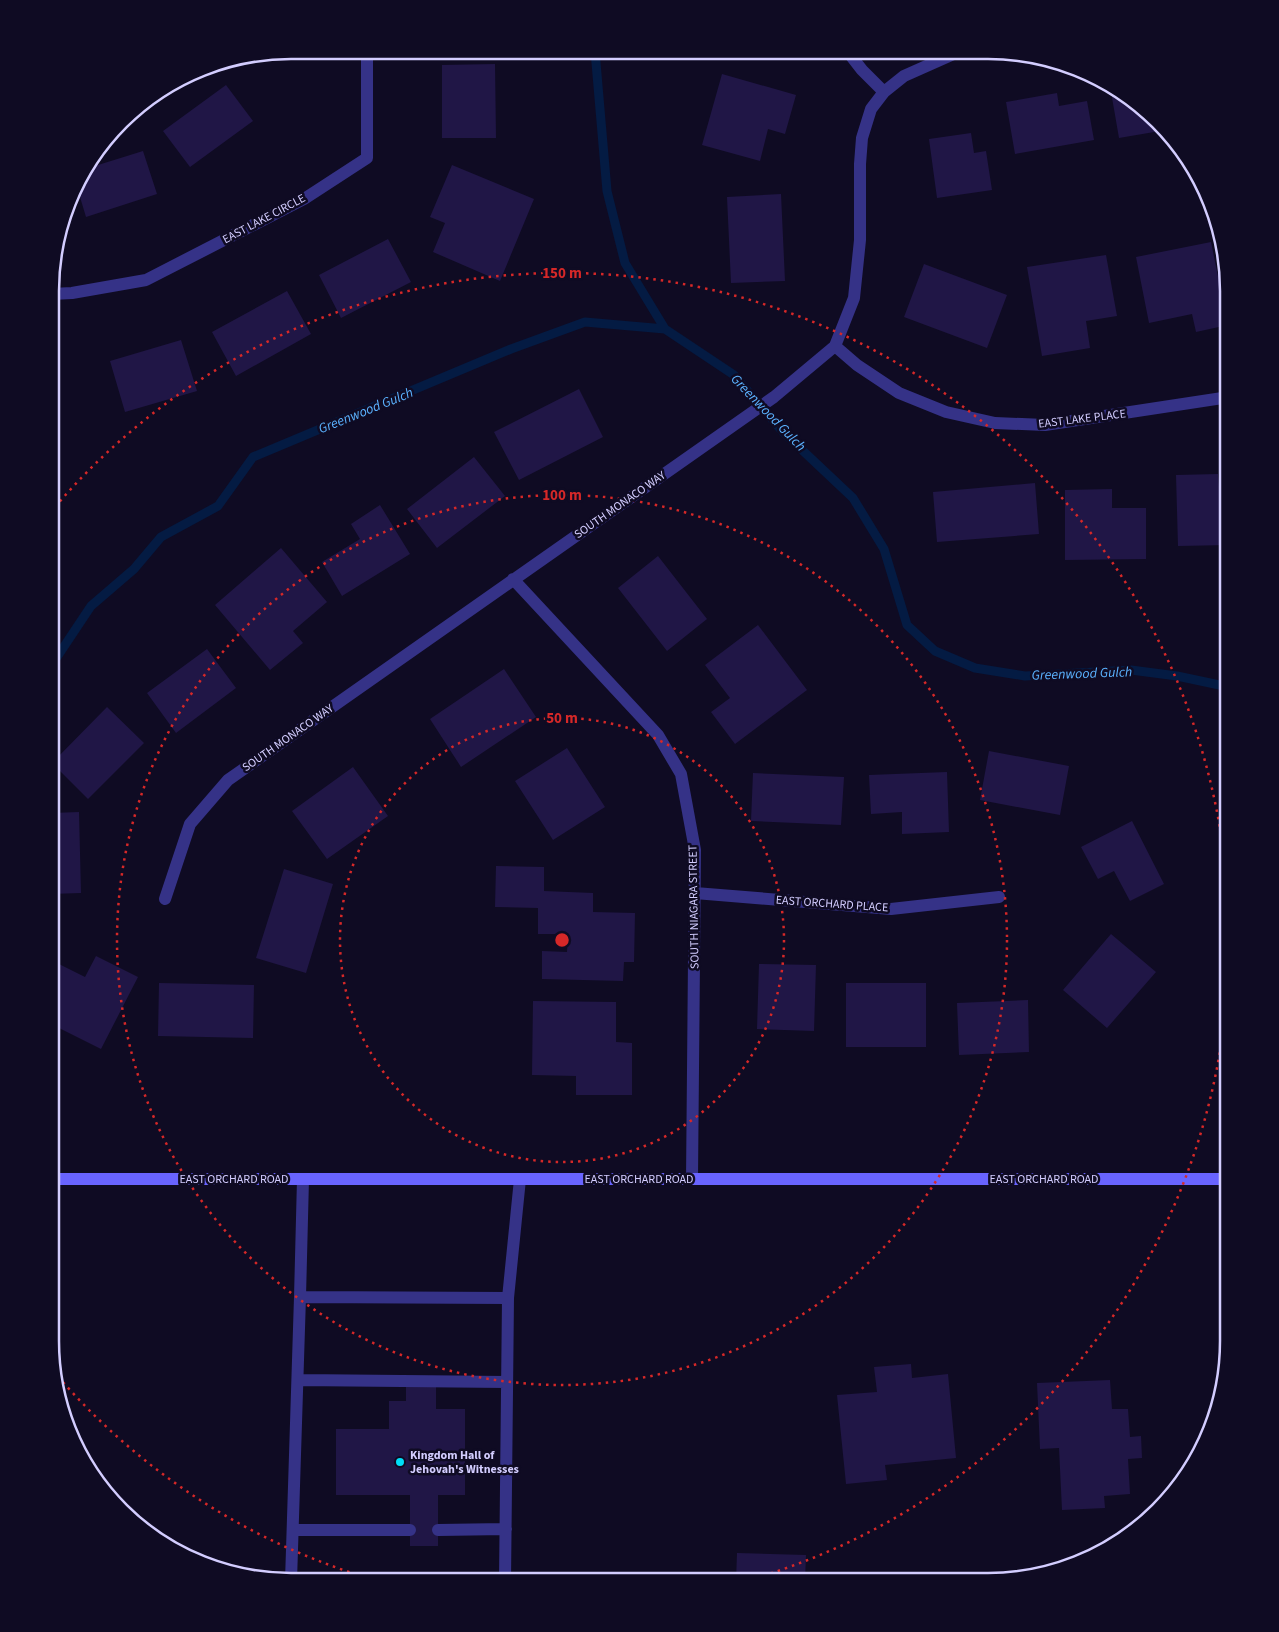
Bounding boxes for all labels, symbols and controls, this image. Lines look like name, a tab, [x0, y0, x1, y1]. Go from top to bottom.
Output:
street label: EAST LAKE CIRCLE	[220, 190, 308, 248]
text: 150 m	[542, 263, 582, 284]
water label: Greenwood Gulch	[726, 370, 810, 456]
water label: Greenwood Gulch	[316, 383, 416, 439]
street label: EAST LAKE PLACE	[1037, 405, 1127, 433]
street label: SOUTH MONACO WAY	[571, 467, 669, 543]
text: 100 m	[542, 485, 582, 506]
water label: Greenwood Gulch	[1031, 662, 1133, 686]
street label: SOUTH MONACO WAY	[239, 700, 337, 776]
text: 50 m	[546, 708, 578, 729]
street label: SOUTH NIAGARA STREET	[684, 844, 704, 969]
street label: EAST ORCHARD PLACE	[775, 892, 889, 916]
centre of rings	[553, 931, 571, 949]
street label: EAST ORCHARD ROAD	[179, 1171, 289, 1188]
street label: EAST ORCHARD ROAD	[584, 1171, 694, 1188]
street label: EAST ORCHARD ROAD	[989, 1171, 1099, 1188]
place label: Kingdom Hall of Jehovah's Witnesses	[410, 1447, 519, 1478]
marker: Kingdom Hall of Jehovah's Witnesses	[394, 1456, 406, 1468]

